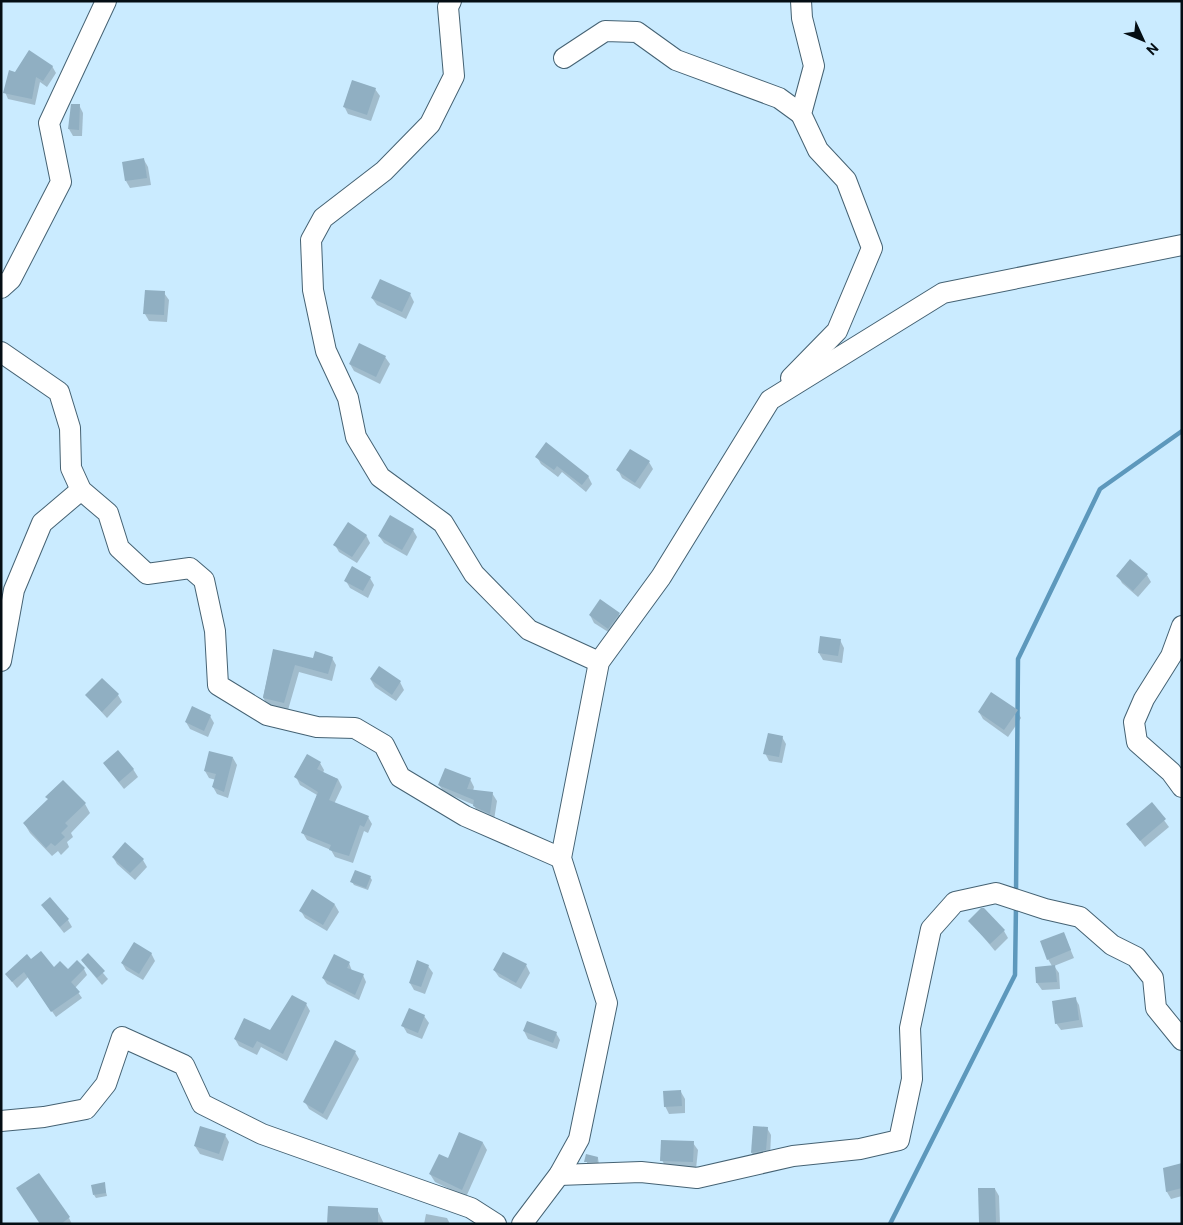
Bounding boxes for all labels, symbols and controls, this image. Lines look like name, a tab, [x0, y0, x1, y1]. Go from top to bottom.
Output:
north arrow	[1118, 15, 1168, 65]
text: N	[1143, 40, 1162, 58]

